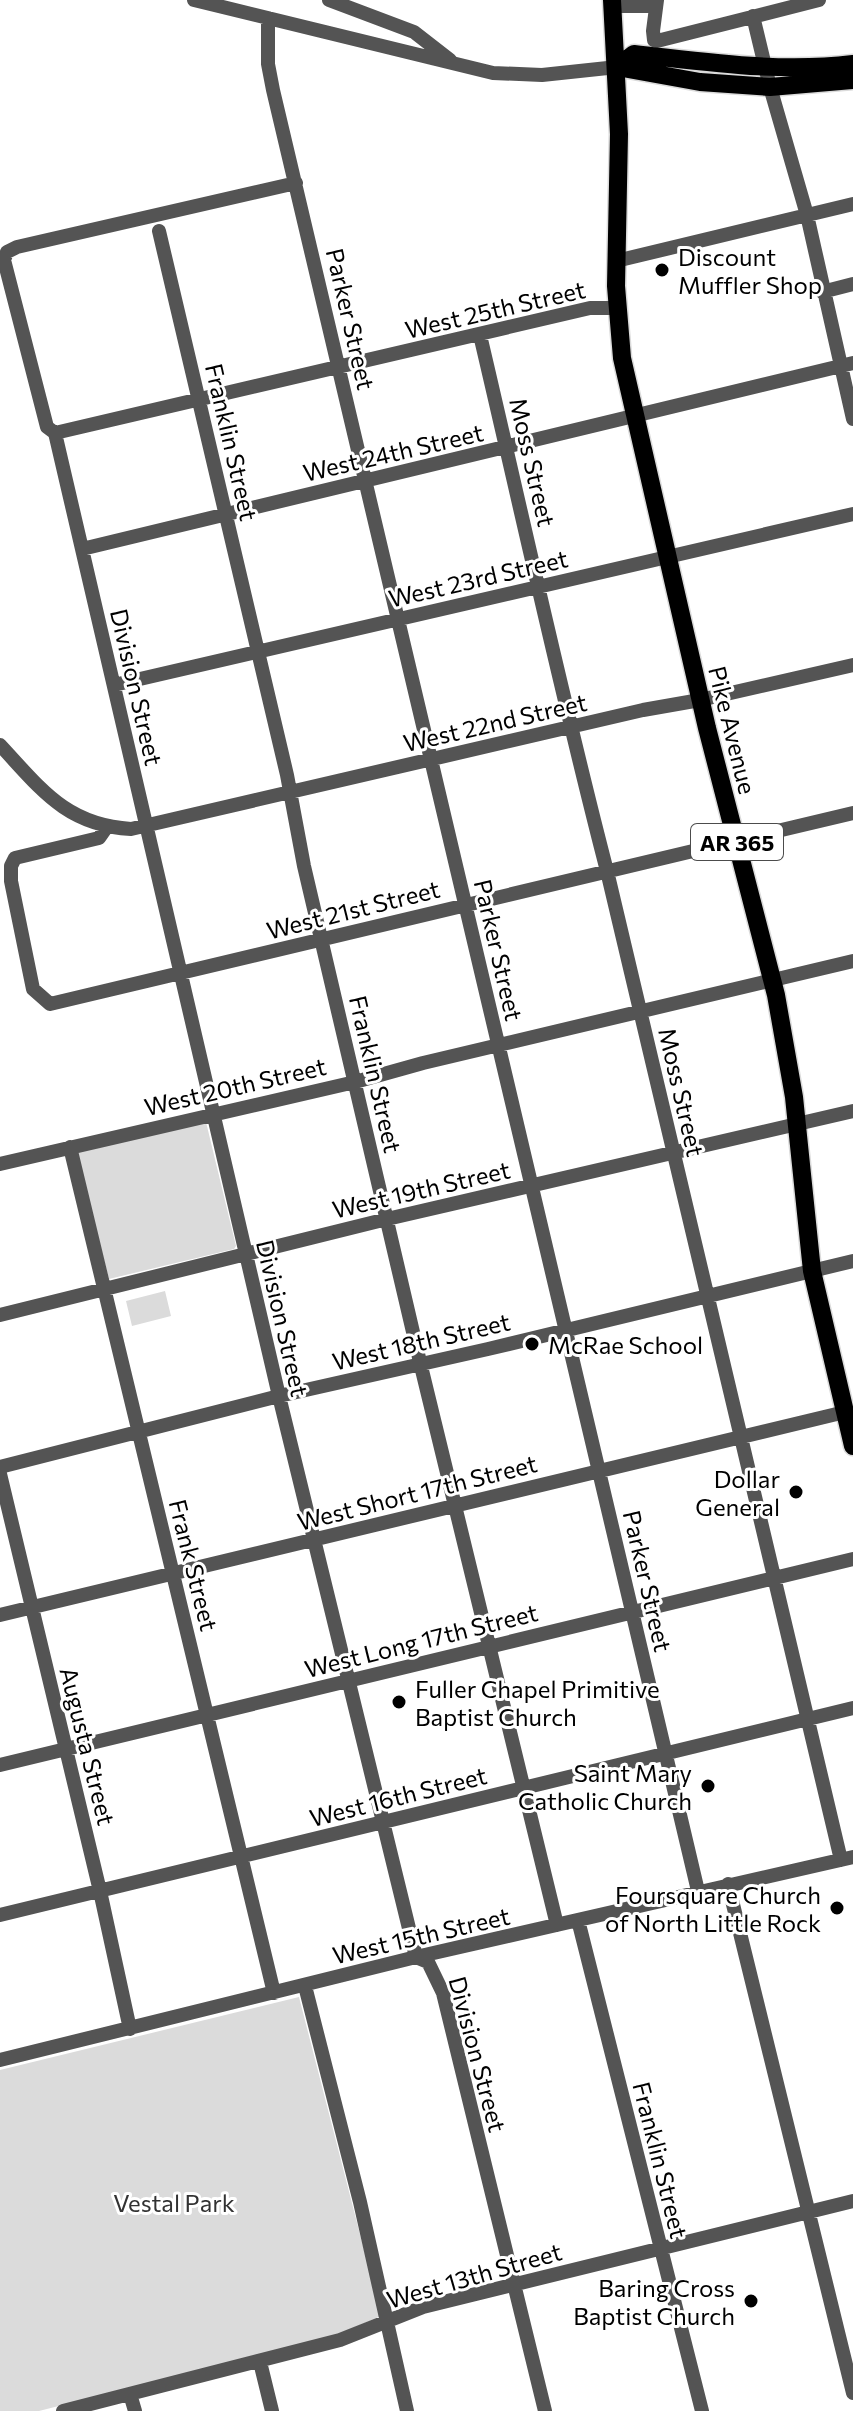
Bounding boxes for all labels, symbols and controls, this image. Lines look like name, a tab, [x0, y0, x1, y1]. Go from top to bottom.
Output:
place label: Discount Muffler Shop	[678, 242, 822, 299]
street label: Parker Street	[321, 245, 381, 393]
marker: Discount Muffler Shop	[653, 261, 671, 279]
street label: West 25th Street	[402, 274, 588, 344]
street label: Franklin Street	[200, 361, 264, 524]
street label: Moss Street	[504, 395, 562, 529]
street label: West 24th Street	[300, 417, 486, 487]
street label: West 23rd Street	[385, 543, 571, 613]
street label: Division Street	[105, 606, 169, 768]
street label: Pike Avenue	[703, 663, 763, 797]
street label: West 22nd Street	[400, 687, 590, 757]
road number: AR 365	[691, 824, 783, 860]
street label: West 21st Street	[263, 873, 443, 945]
street label: Parker Street	[469, 876, 529, 1024]
street label: Franklin Street	[344, 993, 408, 1156]
street label: Moss Street	[653, 1025, 711, 1159]
street label: West 20th Street	[141, 1051, 329, 1121]
street label: West 19th Street	[329, 1154, 513, 1224]
street label: Division Street	[251, 1237, 315, 1399]
street label: West 18th Street	[329, 1306, 513, 1376]
place label: McRae School	[548, 1330, 703, 1359]
marker: McRae School	[523, 1335, 541, 1353]
street label: West Short 17th Street	[294, 1448, 540, 1536]
place label: Dollar General	[695, 1464, 780, 1521]
marker: Dollar General	[787, 1483, 805, 1501]
street label: Frank Street	[164, 1496, 224, 1634]
street label: Parker Street	[618, 1507, 678, 1655]
street label: West Long 17th Street	[301, 1597, 541, 1683]
street label: Augusta Street	[54, 1664, 122, 1828]
place label: Fuller Chapel Primitive Baptist Church	[415, 1674, 660, 1731]
marker: Fuller Chapel Primitive Baptist Church	[390, 1693, 408, 1711]
place label: Saint Mary Catholic Church	[518, 1758, 692, 1815]
street label: West 16th Street	[306, 1760, 490, 1832]
marker: Saint Mary Catholic Church	[699, 1777, 717, 1795]
place label: Foursquare Church of North Little Rock	[605, 1880, 821, 1937]
marker: Foursquare Church of North Little Rock	[828, 1899, 846, 1917]
street label: West 15th Street	[330, 1900, 513, 1969]
street label: Division Street	[443, 1973, 513, 2135]
street label: Franklin Street	[628, 2079, 695, 2242]
park label: Vestal Park	[113, 2188, 235, 2217]
street label: West 13th Street	[383, 2236, 565, 2314]
place label: Baring Cross Baptist Church	[573, 2273, 735, 2330]
marker: Baring Cross Baptist Church	[742, 2292, 760, 2310]

